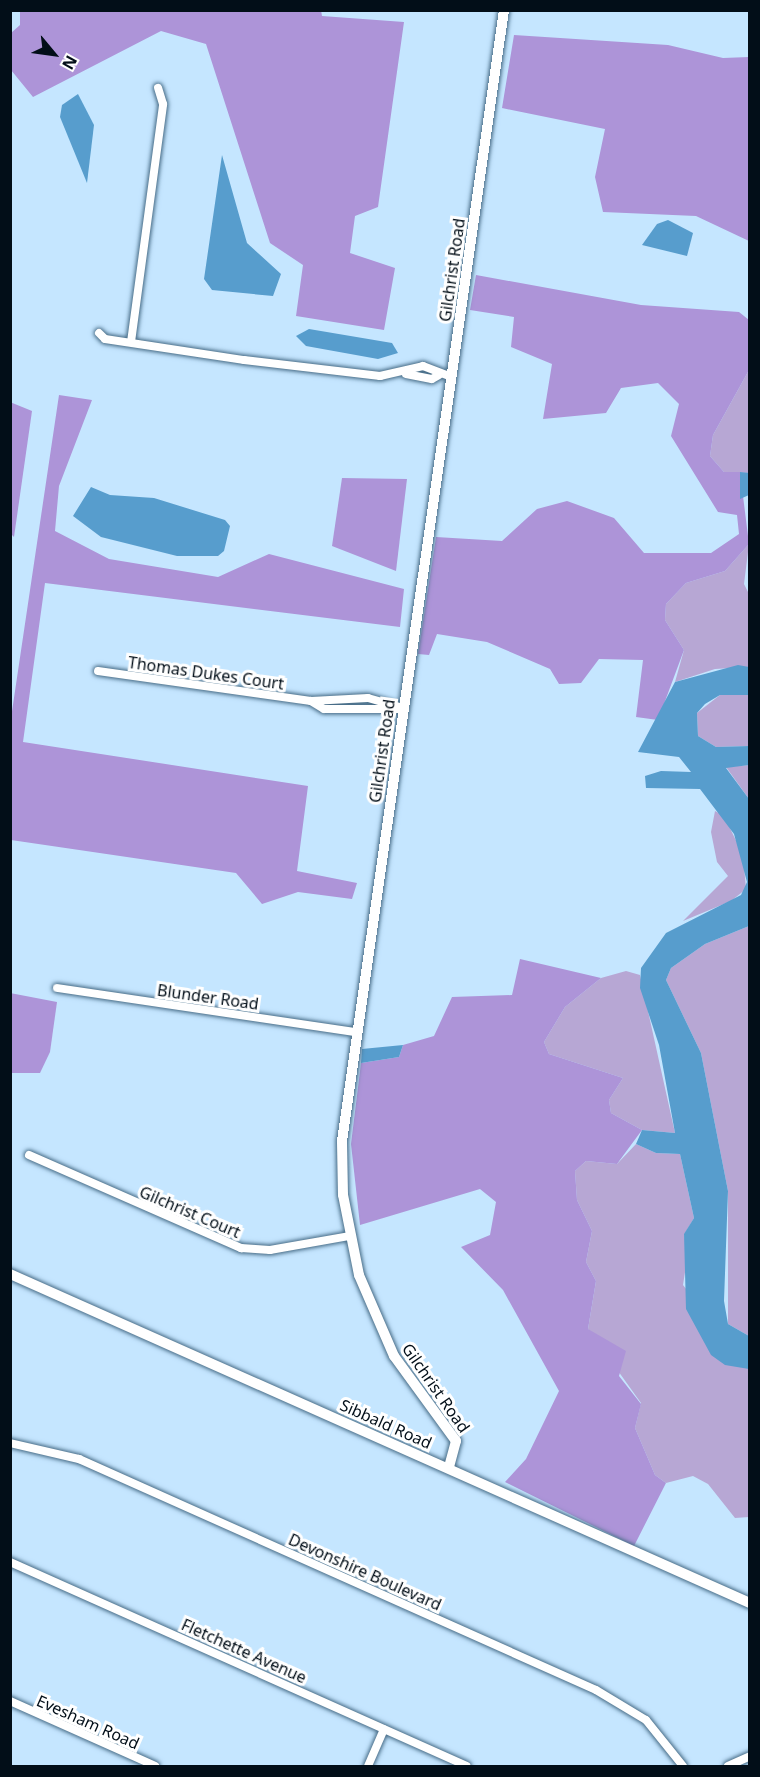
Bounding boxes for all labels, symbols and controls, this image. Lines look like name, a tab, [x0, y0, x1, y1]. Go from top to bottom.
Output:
north arrow	[24, 24, 84, 84]
text: N	[57, 52, 83, 74]
street label: Gilchrist Road	[435, 217, 469, 323]
street label: Thomas Dukes Court	[127, 653, 285, 693]
street label: Gilchrist Road	[365, 698, 399, 804]
street label: Blunder Road	[156, 980, 260, 1014]
street label: Gilchrist Court	[137, 1182, 243, 1242]
street label: Gilchrist Road	[398, 1340, 474, 1436]
street label: Sibbald Road	[337, 1395, 435, 1453]
street label: Devonshire Boulevard	[286, 1530, 444, 1614]
street label: Fletchette Avenue	[179, 1615, 309, 1687]
street label: Evesham Road	[34, 1691, 142, 1753]

